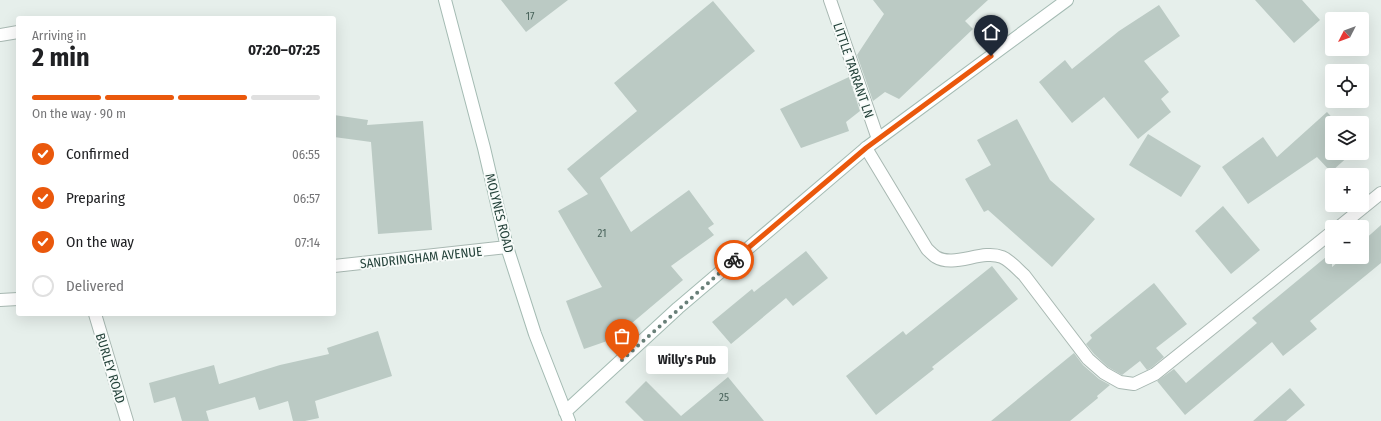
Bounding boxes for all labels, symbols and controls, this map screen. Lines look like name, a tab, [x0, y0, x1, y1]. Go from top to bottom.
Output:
house number: 17	[526, 10, 535, 23]
north arrow	[1325, 12, 1369, 56]
map controls	[1325, 12, 1369, 264]
pin	[974, 15, 1008, 56]
street label: LITTLE TARRANT LN	[830, 20, 877, 120]
icon: home	[980, 21, 1002, 43]
text: Arriving in	[32, 28, 86, 43]
text: 07:20–07:25	[248, 41, 320, 59]
text: 2 min	[32, 42, 90, 73]
button: locate	[1325, 64, 1369, 108]
text: On the way · 90 m	[32, 106, 126, 121]
button: layers	[1325, 116, 1369, 160]
icon: check	[32, 143, 54, 165]
text: Confirmed	[66, 145, 129, 163]
text: 06:55	[292, 147, 320, 162]
button: +	[1325, 168, 1369, 212]
street label: MOLYNES ROAD	[482, 172, 517, 254]
icon: check	[32, 187, 54, 209]
text: Preparing	[66, 189, 125, 207]
text: 06:57	[293, 191, 320, 206]
button: −	[1325, 220, 1369, 264]
house number: 21	[598, 227, 606, 240]
icon: check	[32, 231, 54, 253]
text: On the way	[66, 233, 134, 251]
text: 07:14	[295, 235, 320, 250]
courier	[714, 240, 754, 280]
street label: SANDRINGHAM AVENUE	[359, 244, 483, 271]
icon: bike	[723, 249, 745, 271]
text: Delivered	[66, 277, 124, 295]
pin	[605, 319, 639, 360]
icon: bag	[611, 325, 633, 347]
street label: BURLEY ROAD	[93, 331, 128, 405]
callout: Willy's Pub	[646, 346, 728, 374]
text: Willy's Pub	[658, 352, 716, 367]
house number: 25	[719, 391, 729, 404]

